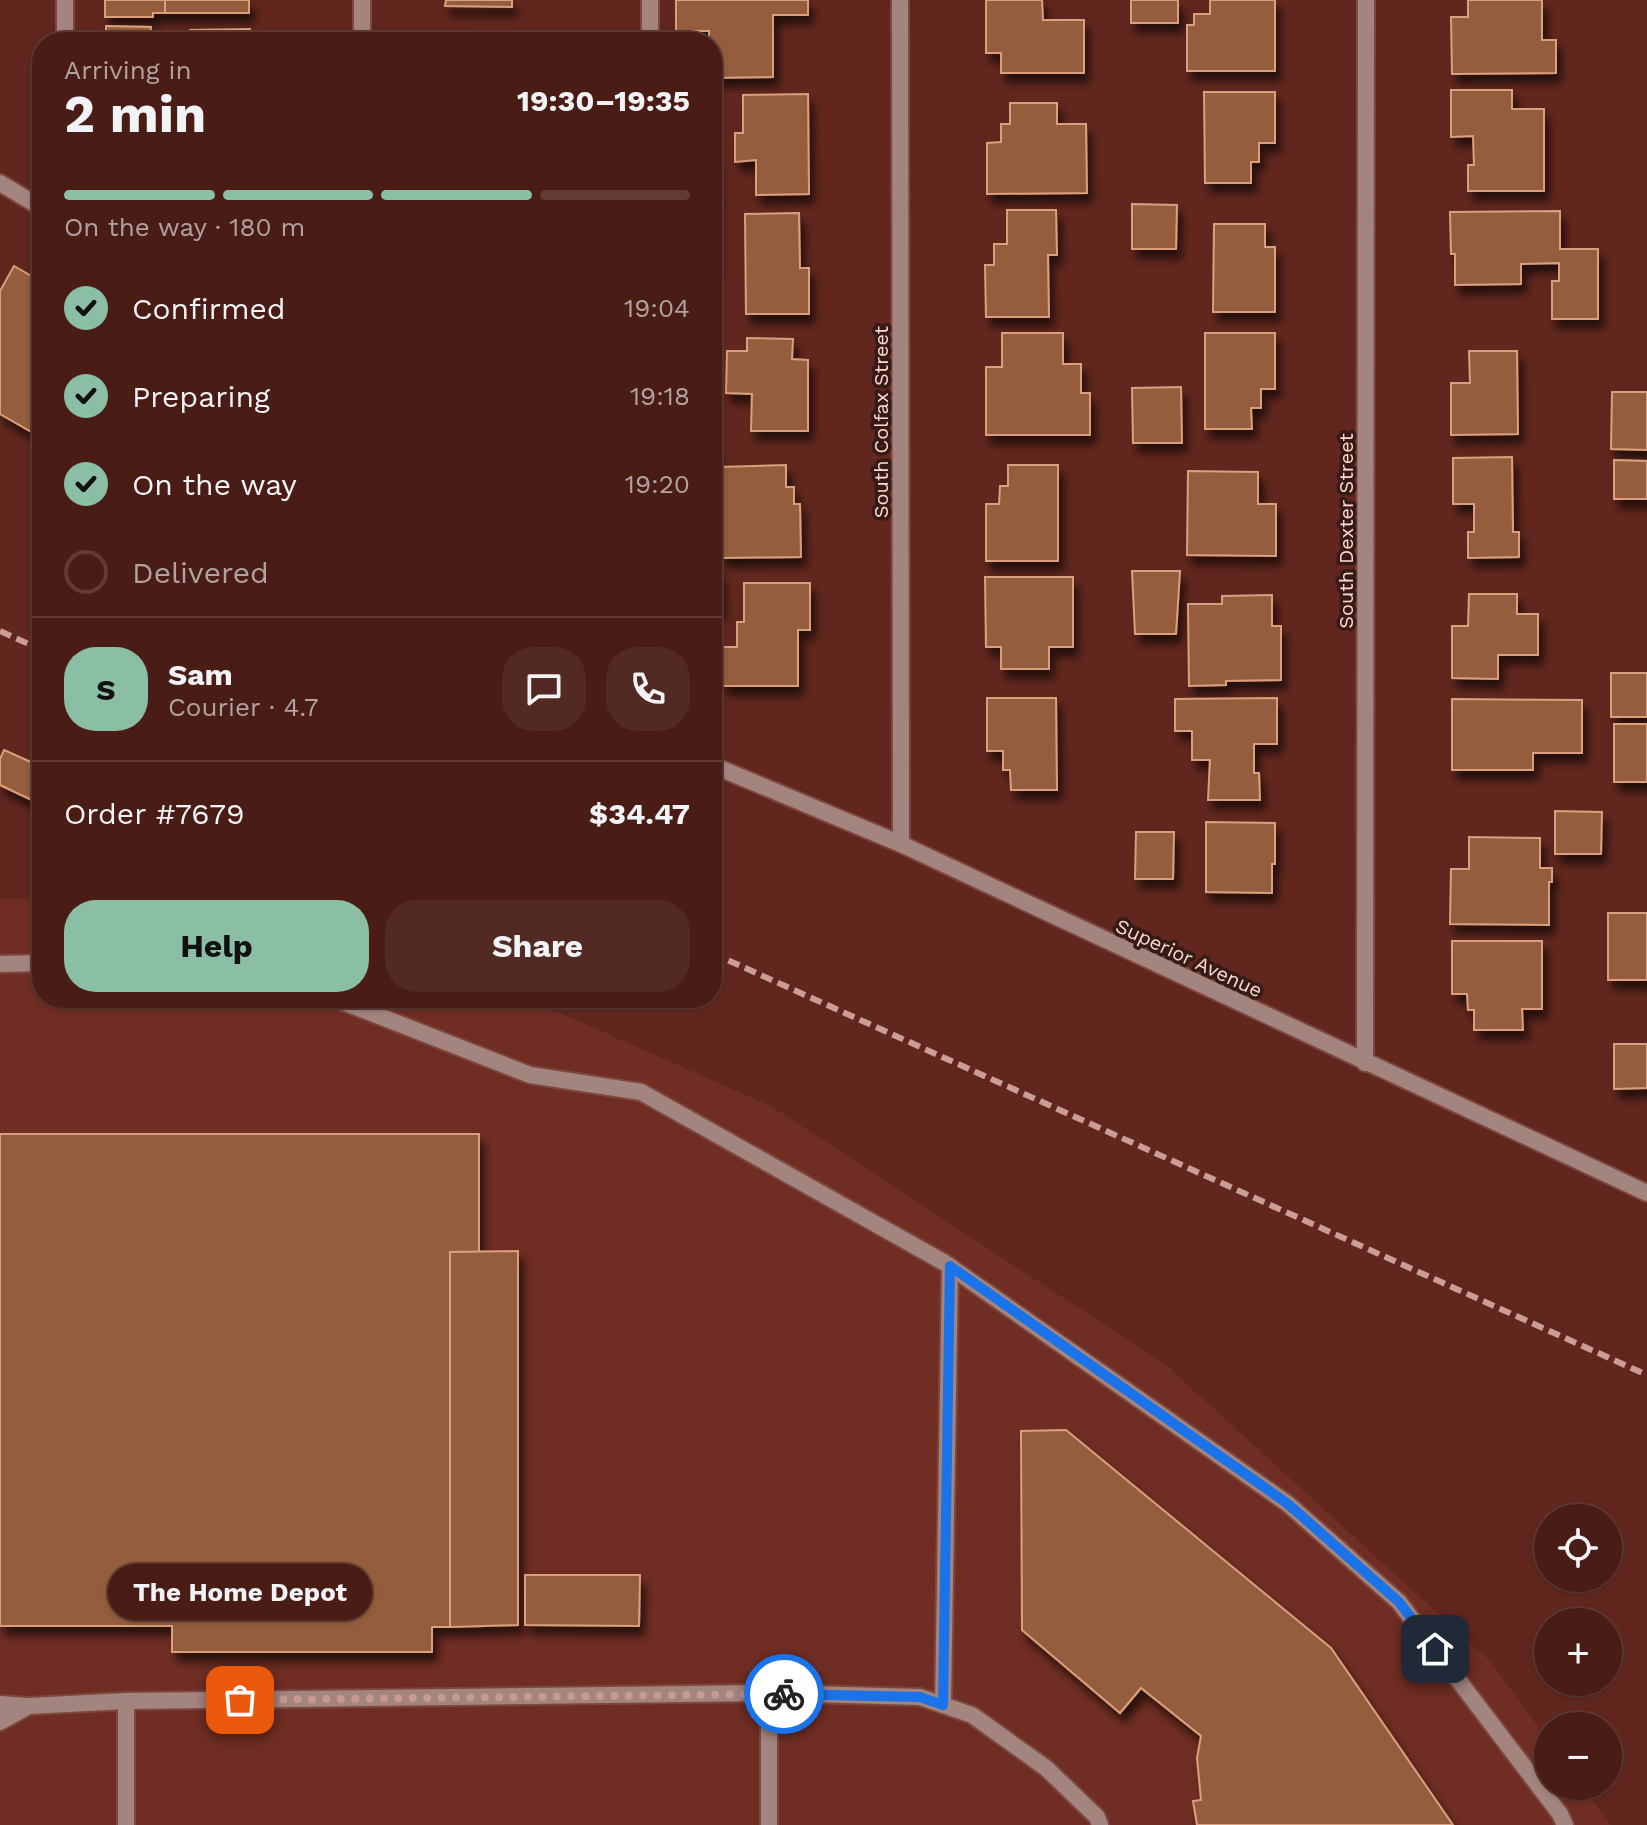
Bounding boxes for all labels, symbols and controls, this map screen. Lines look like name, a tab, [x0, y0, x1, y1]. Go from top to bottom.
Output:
text: Arriving in	[64, 55, 192, 85]
text: 19:30–19:35	[517, 83, 690, 118]
text: 2 min	[64, 84, 206, 145]
text: On the way · 180 m	[64, 212, 305, 242]
icon: check	[64, 286, 108, 330]
text: Confirmed	[132, 291, 286, 326]
text: 19:04	[624, 293, 690, 323]
street label: South Colfax Street	[869, 325, 893, 518]
icon: check	[64, 374, 108, 418]
text: Preparing	[132, 379, 270, 414]
text: 19:18	[630, 381, 690, 411]
street label: South Dexter Street	[1334, 433, 1358, 629]
icon: check	[64, 462, 108, 506]
text: On the way	[132, 467, 297, 502]
text: 19:20	[625, 469, 690, 499]
text: Delivered	[132, 555, 269, 590]
button: chat	[502, 647, 586, 731]
button: phone	[606, 647, 690, 731]
text: Sam	[168, 657, 233, 692]
text: S	[96, 672, 116, 707]
text: Courier · 4.7	[168, 692, 318, 722]
text: Order #7679	[64, 796, 245, 831]
text: $34.47	[589, 796, 690, 831]
button: Help	[64, 900, 369, 992]
button: Share	[385, 900, 690, 992]
street label: Superior Avenue	[1112, 914, 1266, 1002]
map controls	[1534, 1504, 1622, 1800]
button: locate	[1534, 1504, 1622, 1592]
callout: The Home Depot	[108, 1564, 372, 1620]
text: The Home Depot	[133, 1577, 347, 1607]
button: +	[1534, 1608, 1622, 1696]
pin	[1401, 1615, 1469, 1683]
icon: home	[1413, 1627, 1457, 1671]
courier	[744, 1654, 824, 1734]
pin	[206, 1666, 274, 1734]
icon: bike	[762, 1672, 806, 1716]
icon: bag	[218, 1678, 262, 1722]
button: −	[1534, 1712, 1622, 1800]

